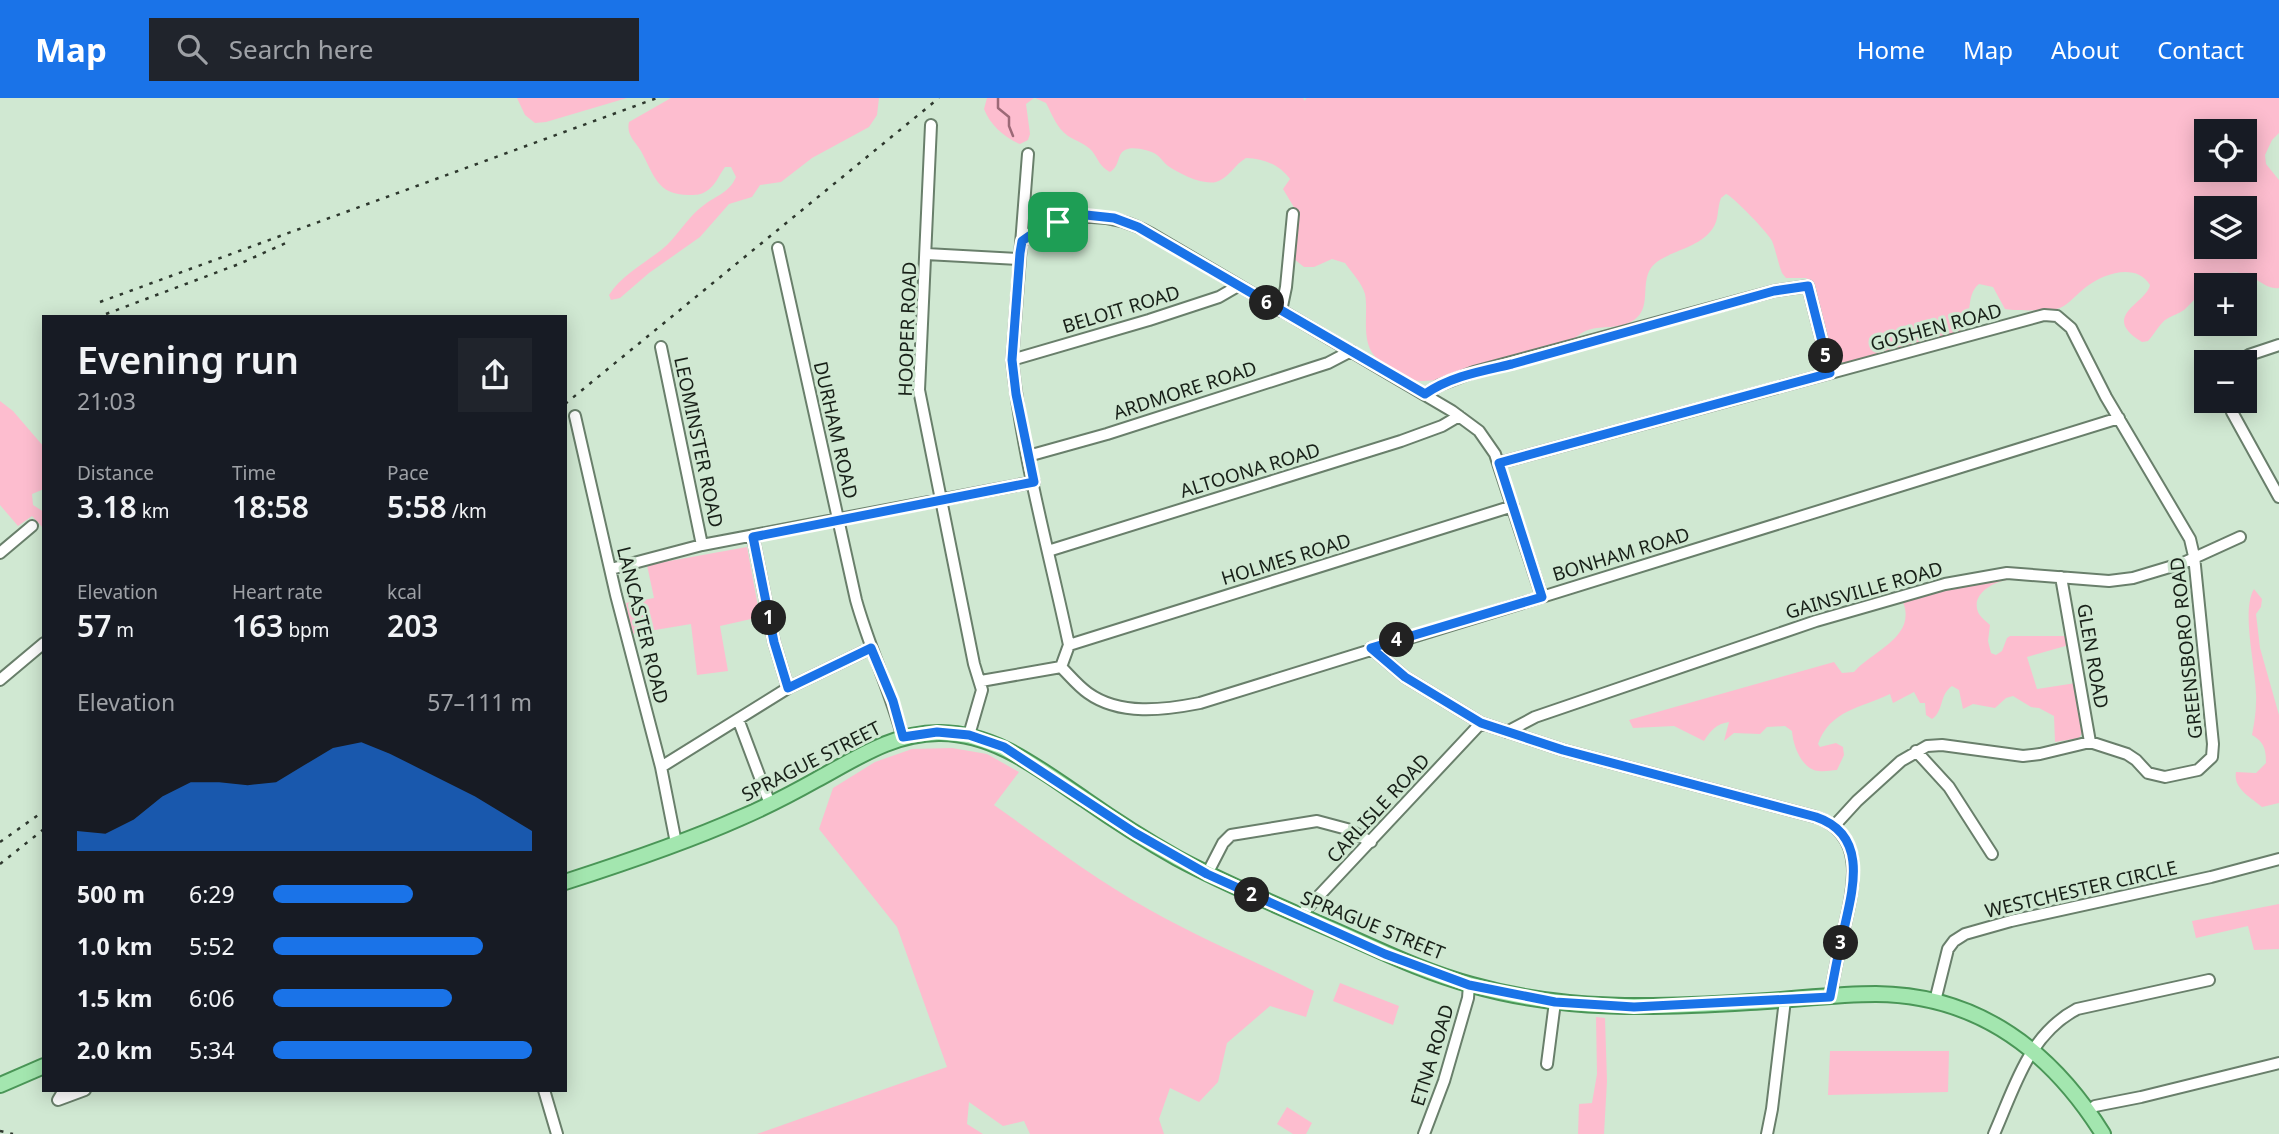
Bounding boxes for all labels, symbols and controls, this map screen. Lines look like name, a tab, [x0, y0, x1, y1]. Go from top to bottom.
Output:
search box	[149, 18, 639, 81]
text: Map	[35, 27, 107, 72]
icon: search	[173, 30, 211, 68]
text: Search here	[229, 31, 373, 67]
text: Home	[1857, 33, 1925, 66]
text: Map	[1963, 33, 2013, 66]
text: About	[2051, 33, 2119, 66]
text: Contact	[2157, 33, 2244, 66]
map controls	[2194, 119, 2257, 413]
button: locate	[2194, 119, 2257, 182]
pin	[1028, 192, 1088, 252]
button: layers	[2194, 196, 2257, 259]
icon: arrive	[1039, 203, 1077, 241]
street label: HOOPER ROAD	[892, 261, 922, 397]
button: +	[2194, 273, 2257, 336]
street label: BELOIT ROAD	[1059, 279, 1183, 339]
pin: 6	[1250, 286, 1284, 320]
text: 6	[1261, 289, 1272, 315]
street label: GOSHEN ROAD	[1867, 297, 2005, 357]
text: Evening run	[77, 333, 299, 385]
button: share	[458, 338, 532, 412]
pin: 5	[1808, 338, 1843, 374]
text: 5	[1820, 342, 1831, 368]
button: −	[2194, 350, 2257, 413]
street label: LEOMINSTER ROAD	[668, 354, 730, 530]
street label: ARDMORE ROAD	[1110, 355, 1260, 425]
street label: DURHAM ROAD	[808, 359, 864, 501]
text: 21:03	[77, 385, 136, 417]
street label: ALTOONA ROAD	[1177, 436, 1323, 504]
text: Distance	[77, 460, 154, 486]
text: Time	[232, 460, 276, 486]
text: Pace	[387, 460, 429, 486]
text: 3.18	[77, 486, 137, 527]
text: 18:58	[232, 486, 309, 527]
text: 5:58	[387, 486, 447, 527]
text: km	[137, 498, 170, 524]
text: /km	[447, 498, 487, 524]
street label: BONHAM ROAD	[1549, 521, 1693, 587]
street label: HOLMES ROAD	[1218, 527, 1354, 591]
street label: LANCASTER ROAD	[611, 544, 675, 706]
street label: GAINSVILLE ROAD	[1782, 555, 1946, 625]
street label: GREENSBORO ROAD	[2164, 556, 2208, 740]
text: Elevation	[77, 579, 158, 605]
text: Heart rate	[232, 579, 323, 605]
text: kcal	[387, 579, 422, 605]
pin: 1	[752, 601, 786, 636]
street label: GLEN ROAD	[2071, 602, 2115, 710]
text: 1	[763, 604, 774, 630]
text: 57	[77, 605, 111, 646]
text: 163	[232, 605, 283, 646]
text: 203	[387, 605, 438, 646]
text: m	[111, 617, 134, 643]
text: bpm	[283, 617, 330, 643]
pin: 4	[1380, 622, 1414, 658]
text: 4	[1391, 626, 1402, 652]
text: Elevation	[77, 686, 175, 718]
text: 57–111 m	[427, 686, 532, 718]
street label: SPRAGUE STREET	[737, 714, 886, 807]
street label: CARLISLE ROAD	[1321, 748, 1435, 868]
street label: WESTCHESTER CIRCLE	[1982, 854, 2180, 924]
text: 500 m	[77, 878, 145, 910]
text: 6:29	[189, 878, 235, 910]
pin: 2	[1234, 878, 1270, 912]
text: 2	[1246, 881, 1257, 907]
street label: SPRAGUE STREET	[1297, 884, 1449, 966]
pin: 3	[1824, 926, 1858, 960]
text: 3	[1835, 929, 1846, 955]
text: 1.0 km	[77, 930, 152, 962]
text: 5:52	[189, 930, 235, 962]
text: 1.5 km	[77, 982, 152, 1014]
text: 6:06	[189, 982, 235, 1014]
street label: ETNA ROAD	[1404, 1001, 1460, 1109]
text: 2.0 km	[77, 1034, 152, 1066]
text: 5:34	[189, 1034, 235, 1066]

